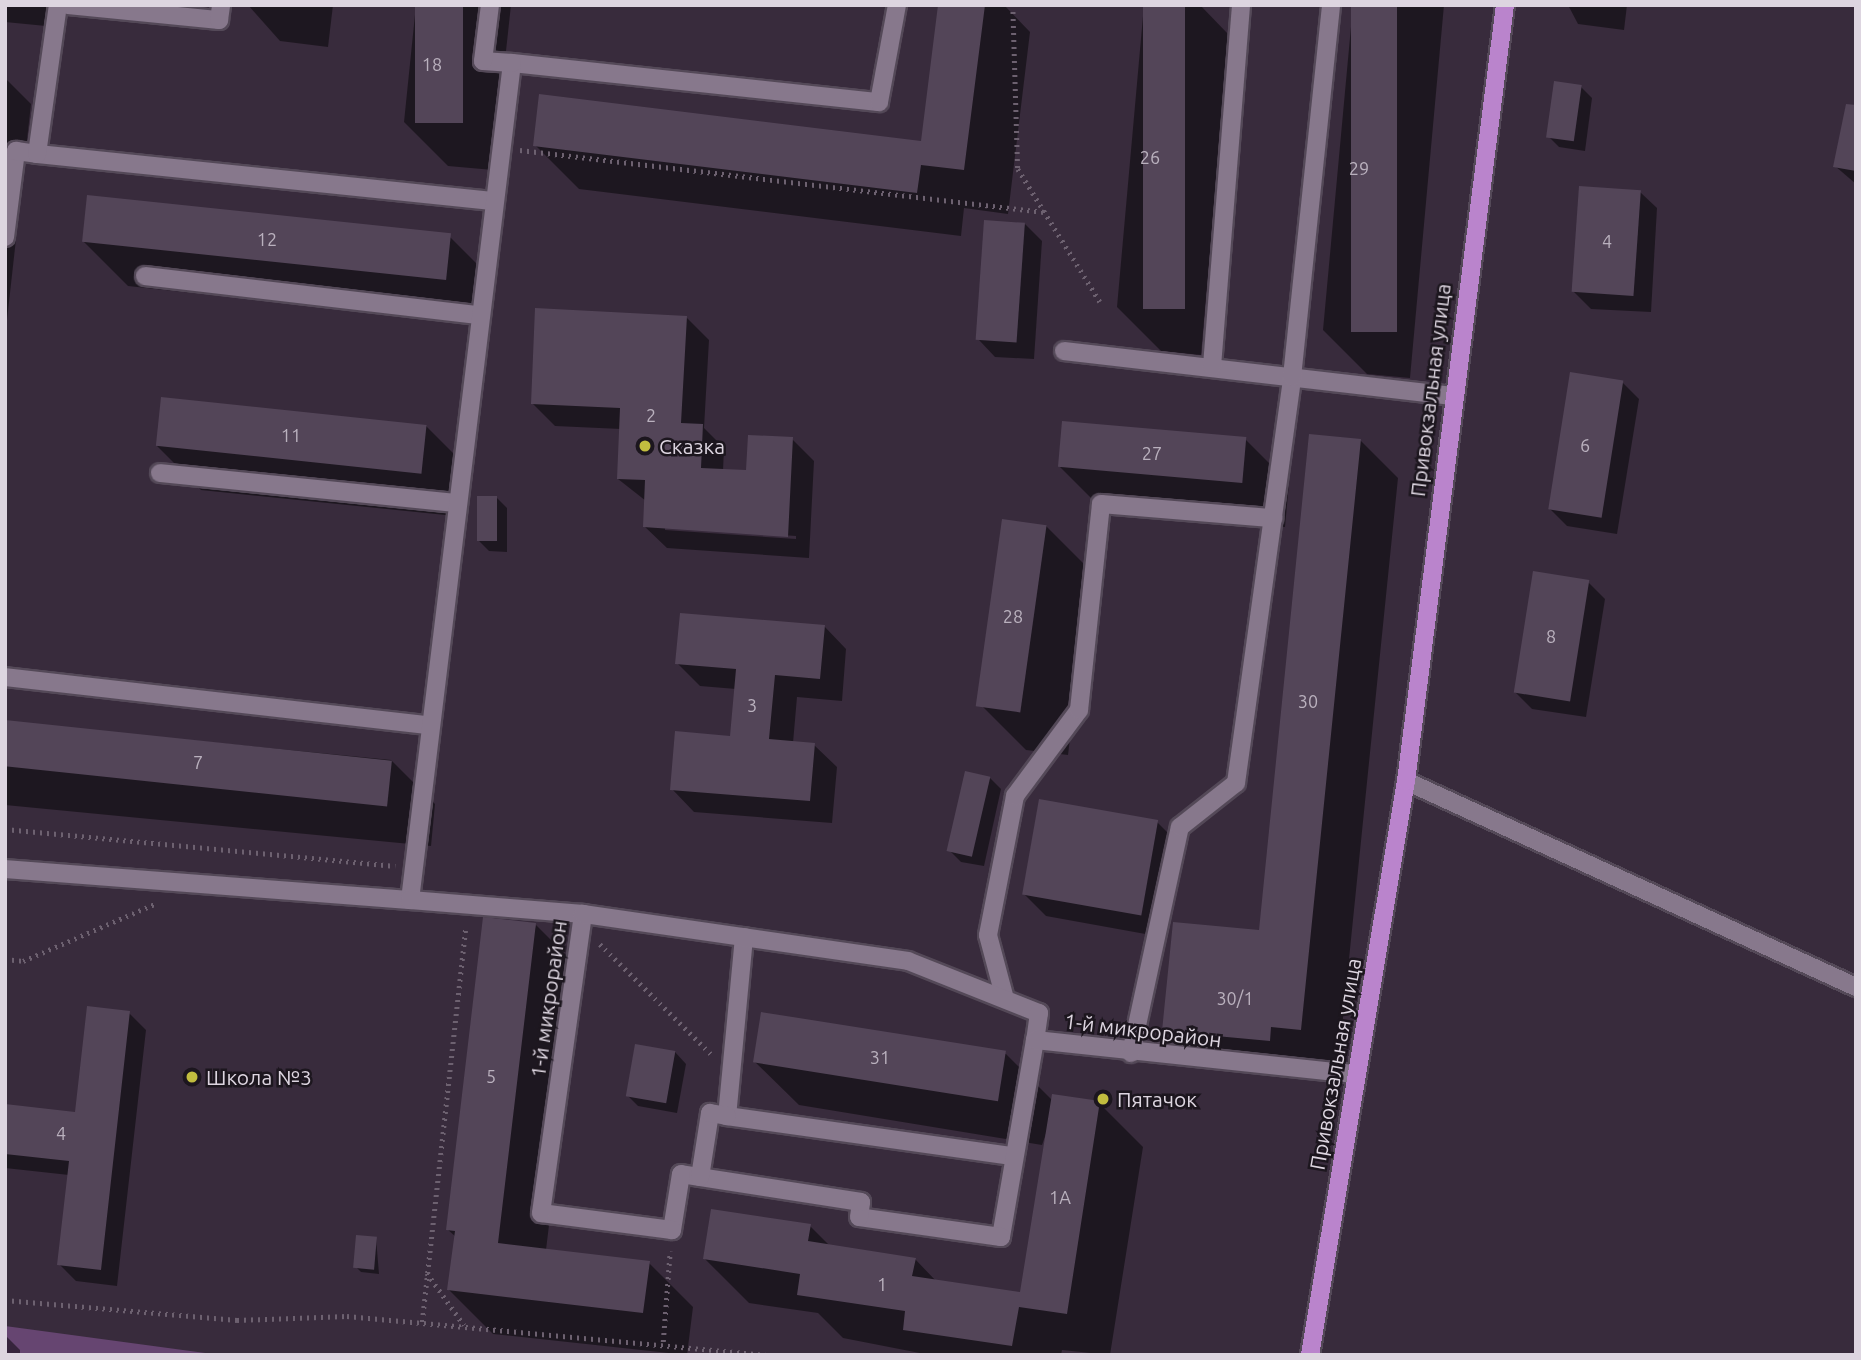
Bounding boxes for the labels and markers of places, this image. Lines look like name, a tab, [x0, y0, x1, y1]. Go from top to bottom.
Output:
place label: Сказка	[659, 433, 725, 459]
marker: Сказка	[637, 438, 653, 454]
place label: Школа №3	[206, 1064, 312, 1090]
marker: Школа №3	[184, 1069, 200, 1085]
place label: Пятачок	[1117, 1086, 1197, 1112]
marker: Пятачок	[1095, 1091, 1111, 1107]

